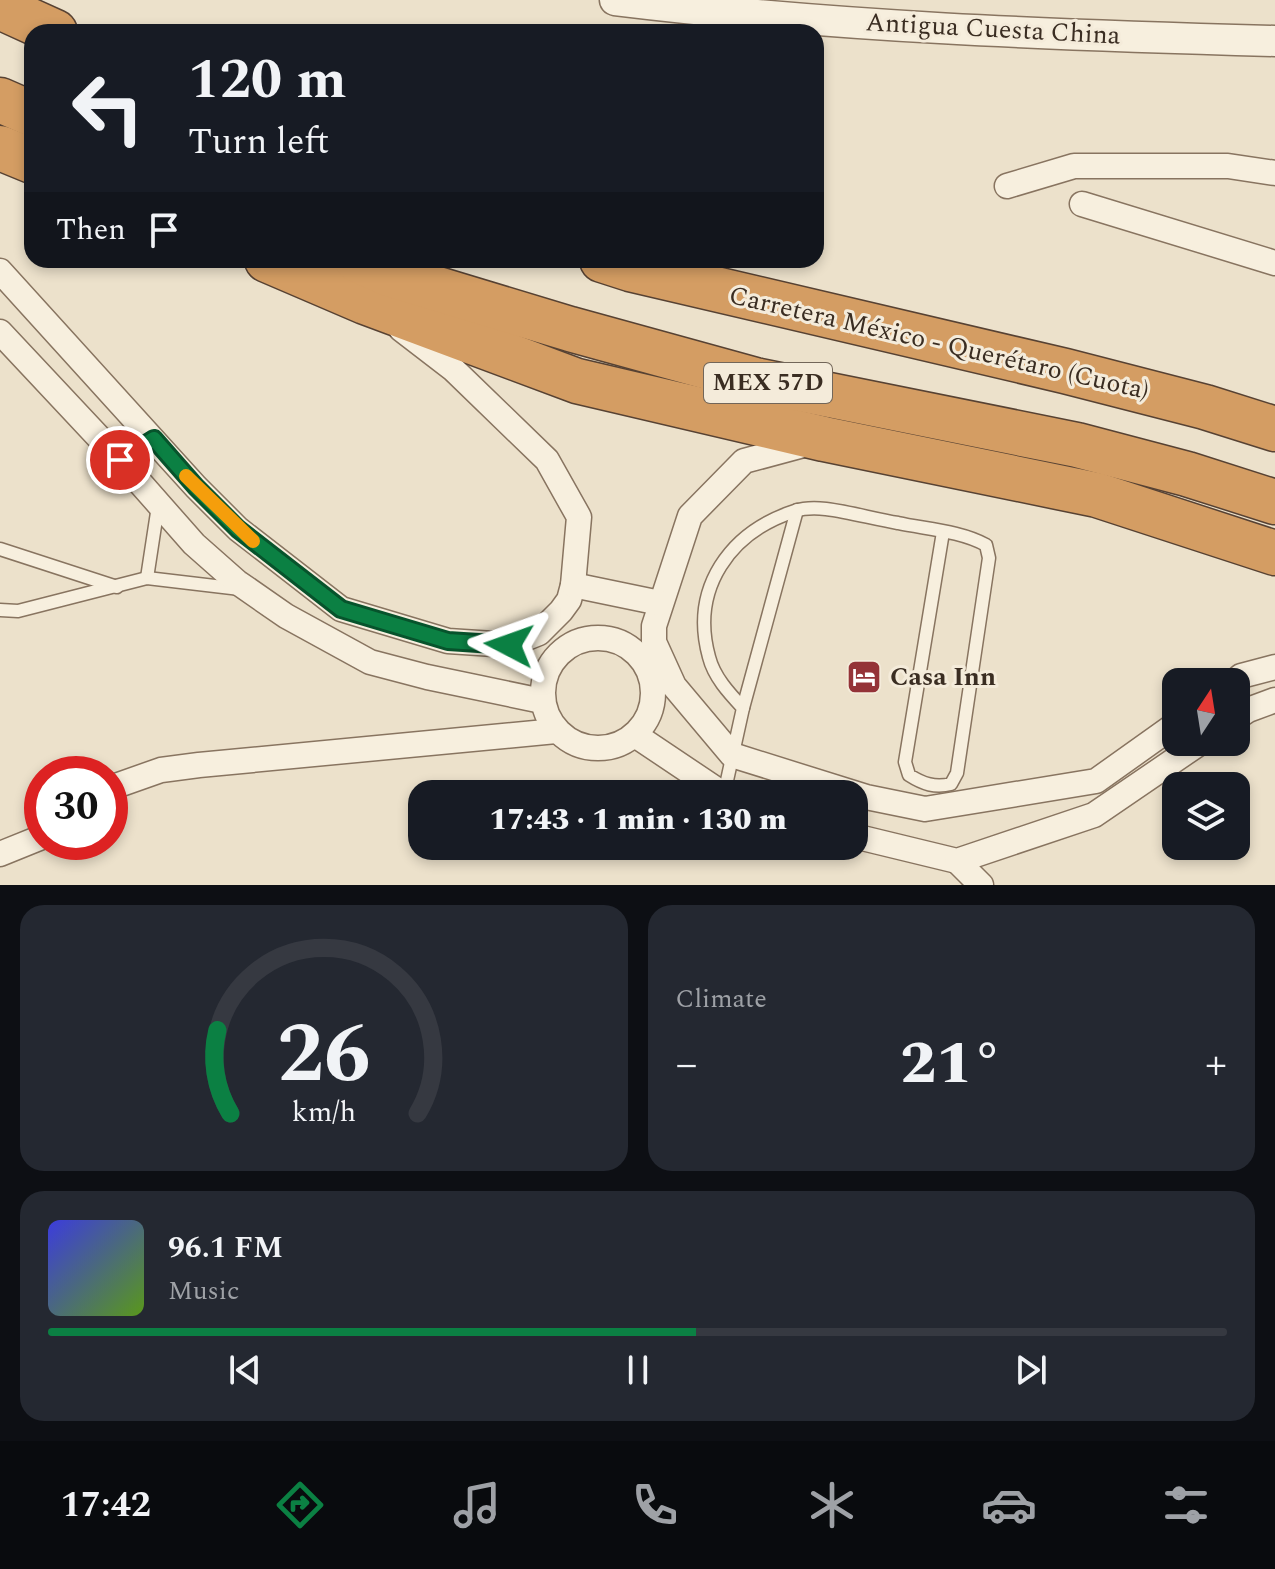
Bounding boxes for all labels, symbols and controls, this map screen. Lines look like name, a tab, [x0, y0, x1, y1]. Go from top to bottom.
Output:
street label: Antigua Cuesta China	[865, 2, 1122, 56]
text: 120 m	[188, 38, 347, 123]
icon: left	[56, 56, 160, 160]
text: Turn left	[188, 115, 329, 170]
text: Then	[56, 207, 126, 253]
icon: arrive	[142, 208, 186, 252]
street label: Carretera México - Querétaro (Cuota)	[725, 275, 1153, 411]
road number: MEX 57D	[704, 363, 832, 403]
pin	[86, 426, 154, 494]
icon: arrive	[98, 438, 142, 482]
position arrow	[467, 603, 551, 687]
place label: Casa Inn	[890, 657, 996, 697]
hotel icon: Casa Inn	[845, 658, 883, 696]
north arrow	[1162, 668, 1250, 756]
map controls	[1162, 668, 1250, 860]
speed limit sign: 30	[24, 756, 128, 860]
button: layers	[1162, 772, 1250, 860]
text: 17:43 · 1 min · 130 m	[489, 797, 787, 843]
text: Climate	[676, 979, 767, 1019]
text: 26	[277, 992, 370, 1119]
text: 21°	[900, 1018, 1002, 1110]
text: −	[676, 1031, 698, 1098]
text: +	[1205, 1031, 1227, 1098]
text: km/h	[292, 1091, 356, 1134]
text: 96.1 FM	[168, 1225, 283, 1271]
text: Music	[168, 1271, 239, 1311]
icon: previous	[223, 1348, 267, 1392]
icon: pause	[616, 1348, 660, 1392]
icon: next	[1009, 1348, 1053, 1392]
icon: directions	[272, 1477, 328, 1533]
icon: music	[449, 1477, 505, 1533]
icon: phone	[627, 1477, 683, 1533]
icon: climate	[804, 1477, 860, 1533]
icon: car	[981, 1477, 1037, 1533]
icon: filters	[1158, 1477, 1214, 1533]
text: 17:42	[61, 1478, 151, 1533]

